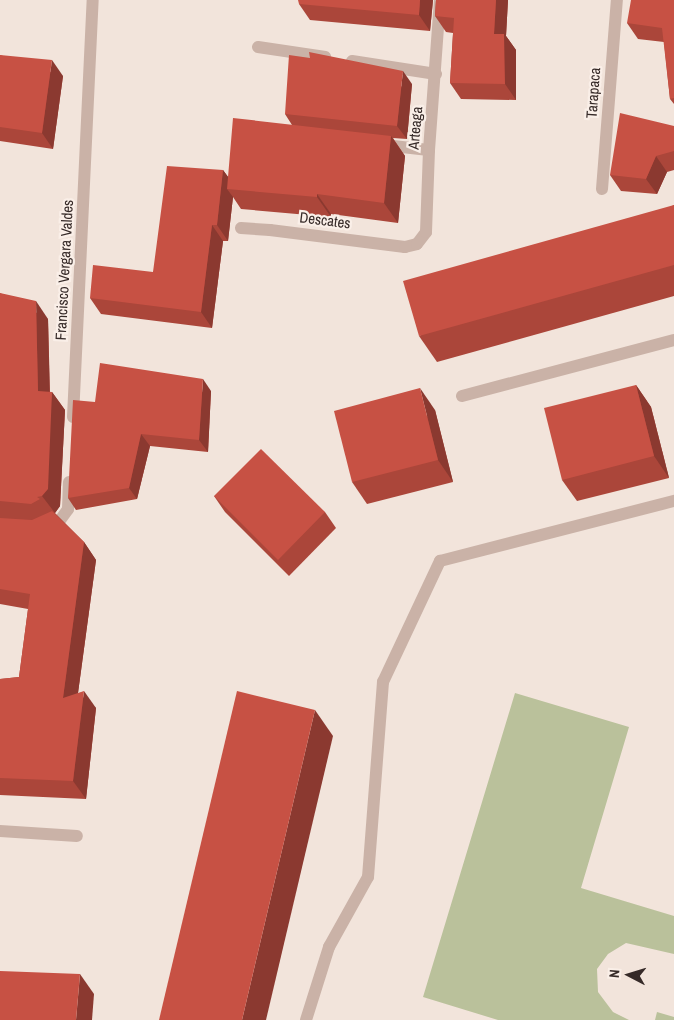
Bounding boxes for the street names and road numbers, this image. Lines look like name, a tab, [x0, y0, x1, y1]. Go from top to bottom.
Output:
street label: Tarapaca	[582, 67, 604, 119]
street label: Arteaga	[404, 106, 426, 150]
street label: Francisco Vergara Valdes	[51, 199, 77, 341]
street label: Descates	[298, 208, 352, 232]

